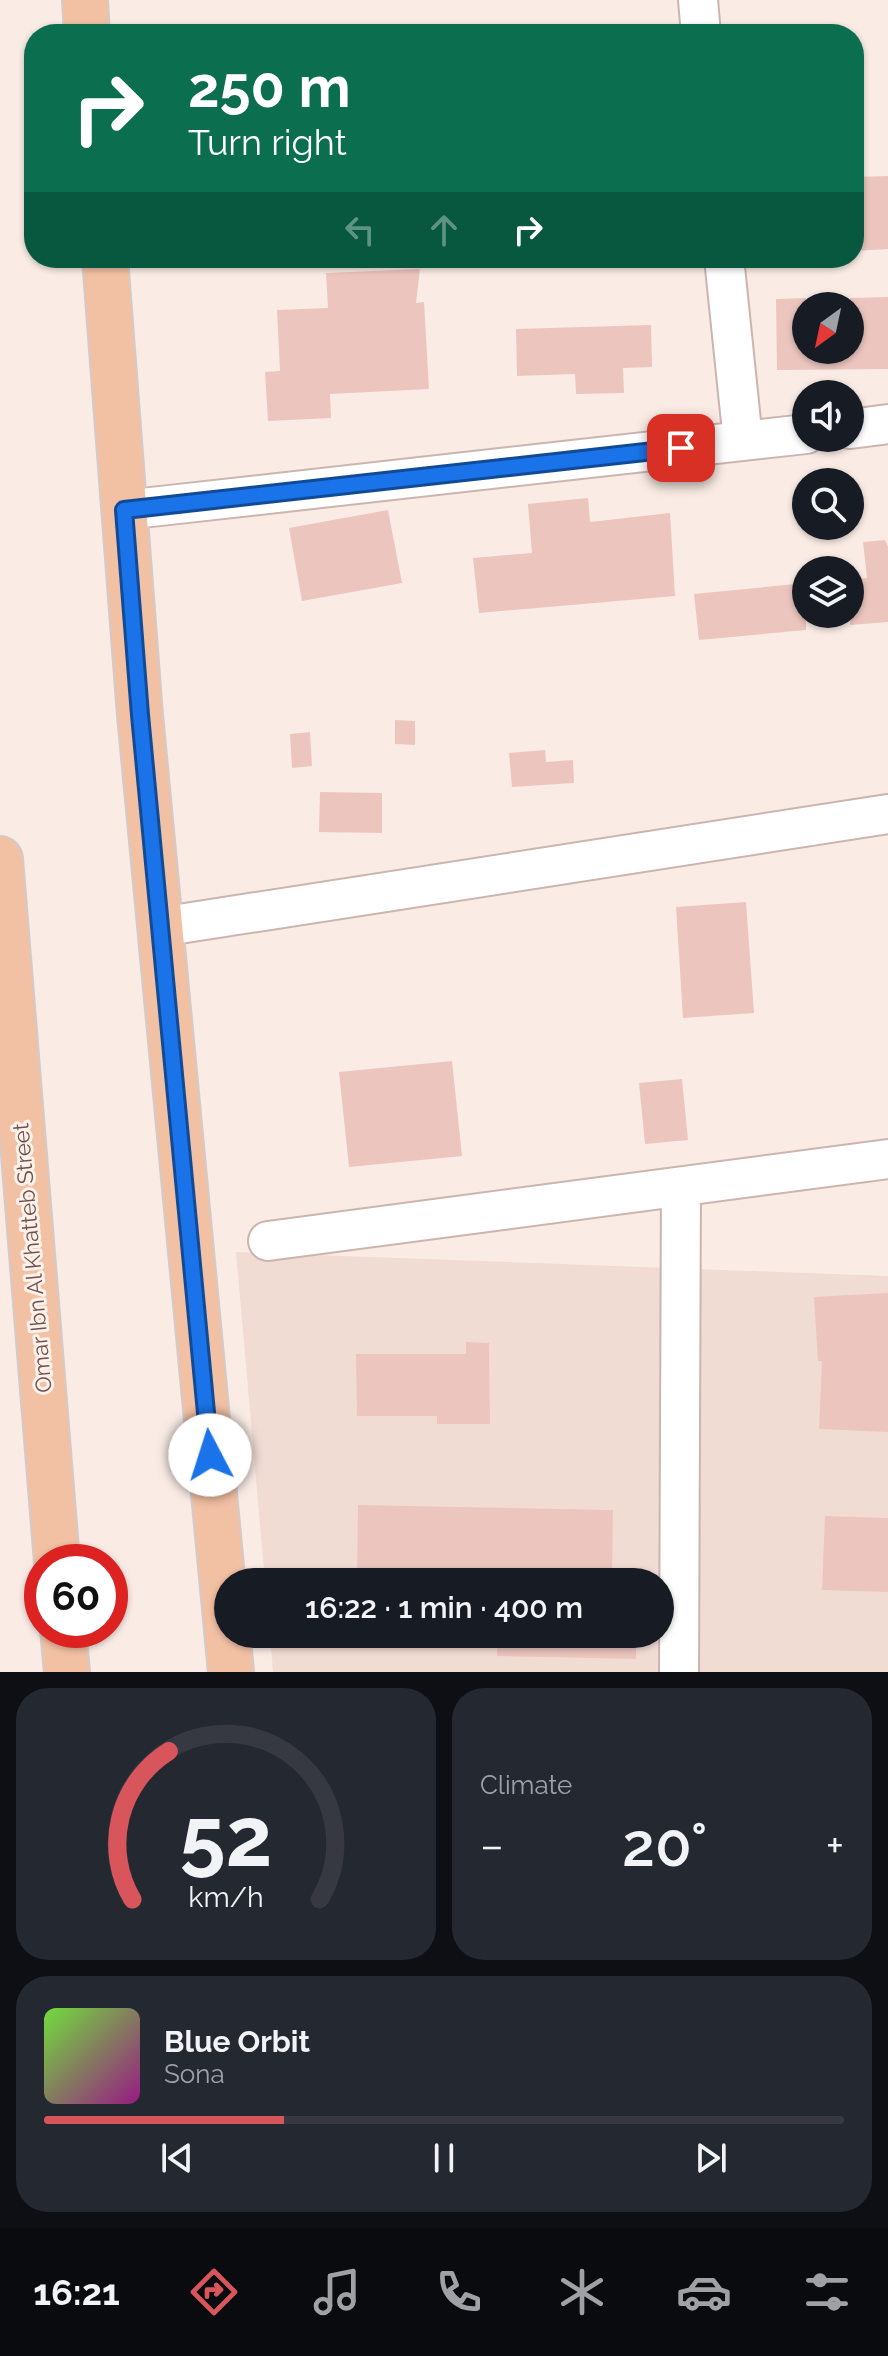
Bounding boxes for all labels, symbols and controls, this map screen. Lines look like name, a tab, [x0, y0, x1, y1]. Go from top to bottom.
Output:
text: 250 m	[188, 54, 351, 120]
icon: right	[56, 56, 160, 160]
text: Turn right	[188, 121, 347, 163]
icon: left	[338, 208, 382, 252]
icon: ahead	[422, 208, 466, 252]
icon: right	[506, 208, 550, 252]
north arrow	[792, 292, 864, 364]
map controls	[792, 292, 864, 628]
button: sound	[792, 380, 864, 452]
pin	[647, 414, 715, 482]
icon: arrive	[659, 426, 703, 470]
button: search	[792, 468, 864, 540]
button: layers	[792, 556, 864, 628]
street label: Omar Ibn Al Khatteb Street	[7, 1121, 57, 1394]
position arrow	[168, 1413, 252, 1497]
speed limit sign: 60	[24, 1544, 128, 1648]
text: 16:22 · 1 min · 400 m	[305, 1590, 583, 1625]
text: Climate	[480, 1770, 572, 1800]
text: 52	[179, 1788, 273, 1885]
text: 20°	[622, 1810, 707, 1880]
text: −	[480, 1820, 504, 1871]
text: +	[826, 1820, 844, 1871]
text: km/h	[188, 1880, 264, 1914]
text: Blue Orbit	[164, 2024, 310, 2059]
text: Sona	[164, 2059, 225, 2089]
icon: previous	[155, 2136, 199, 2180]
icon: pause	[422, 2136, 466, 2180]
icon: next	[689, 2136, 733, 2180]
icon: directions	[186, 2264, 242, 2320]
icon: music	[309, 2264, 365, 2320]
icon: phone	[431, 2264, 487, 2320]
icon: climate	[554, 2264, 610, 2320]
icon: car	[676, 2264, 732, 2320]
icon: filters	[799, 2264, 855, 2320]
text: 16:21	[33, 2271, 120, 2313]

